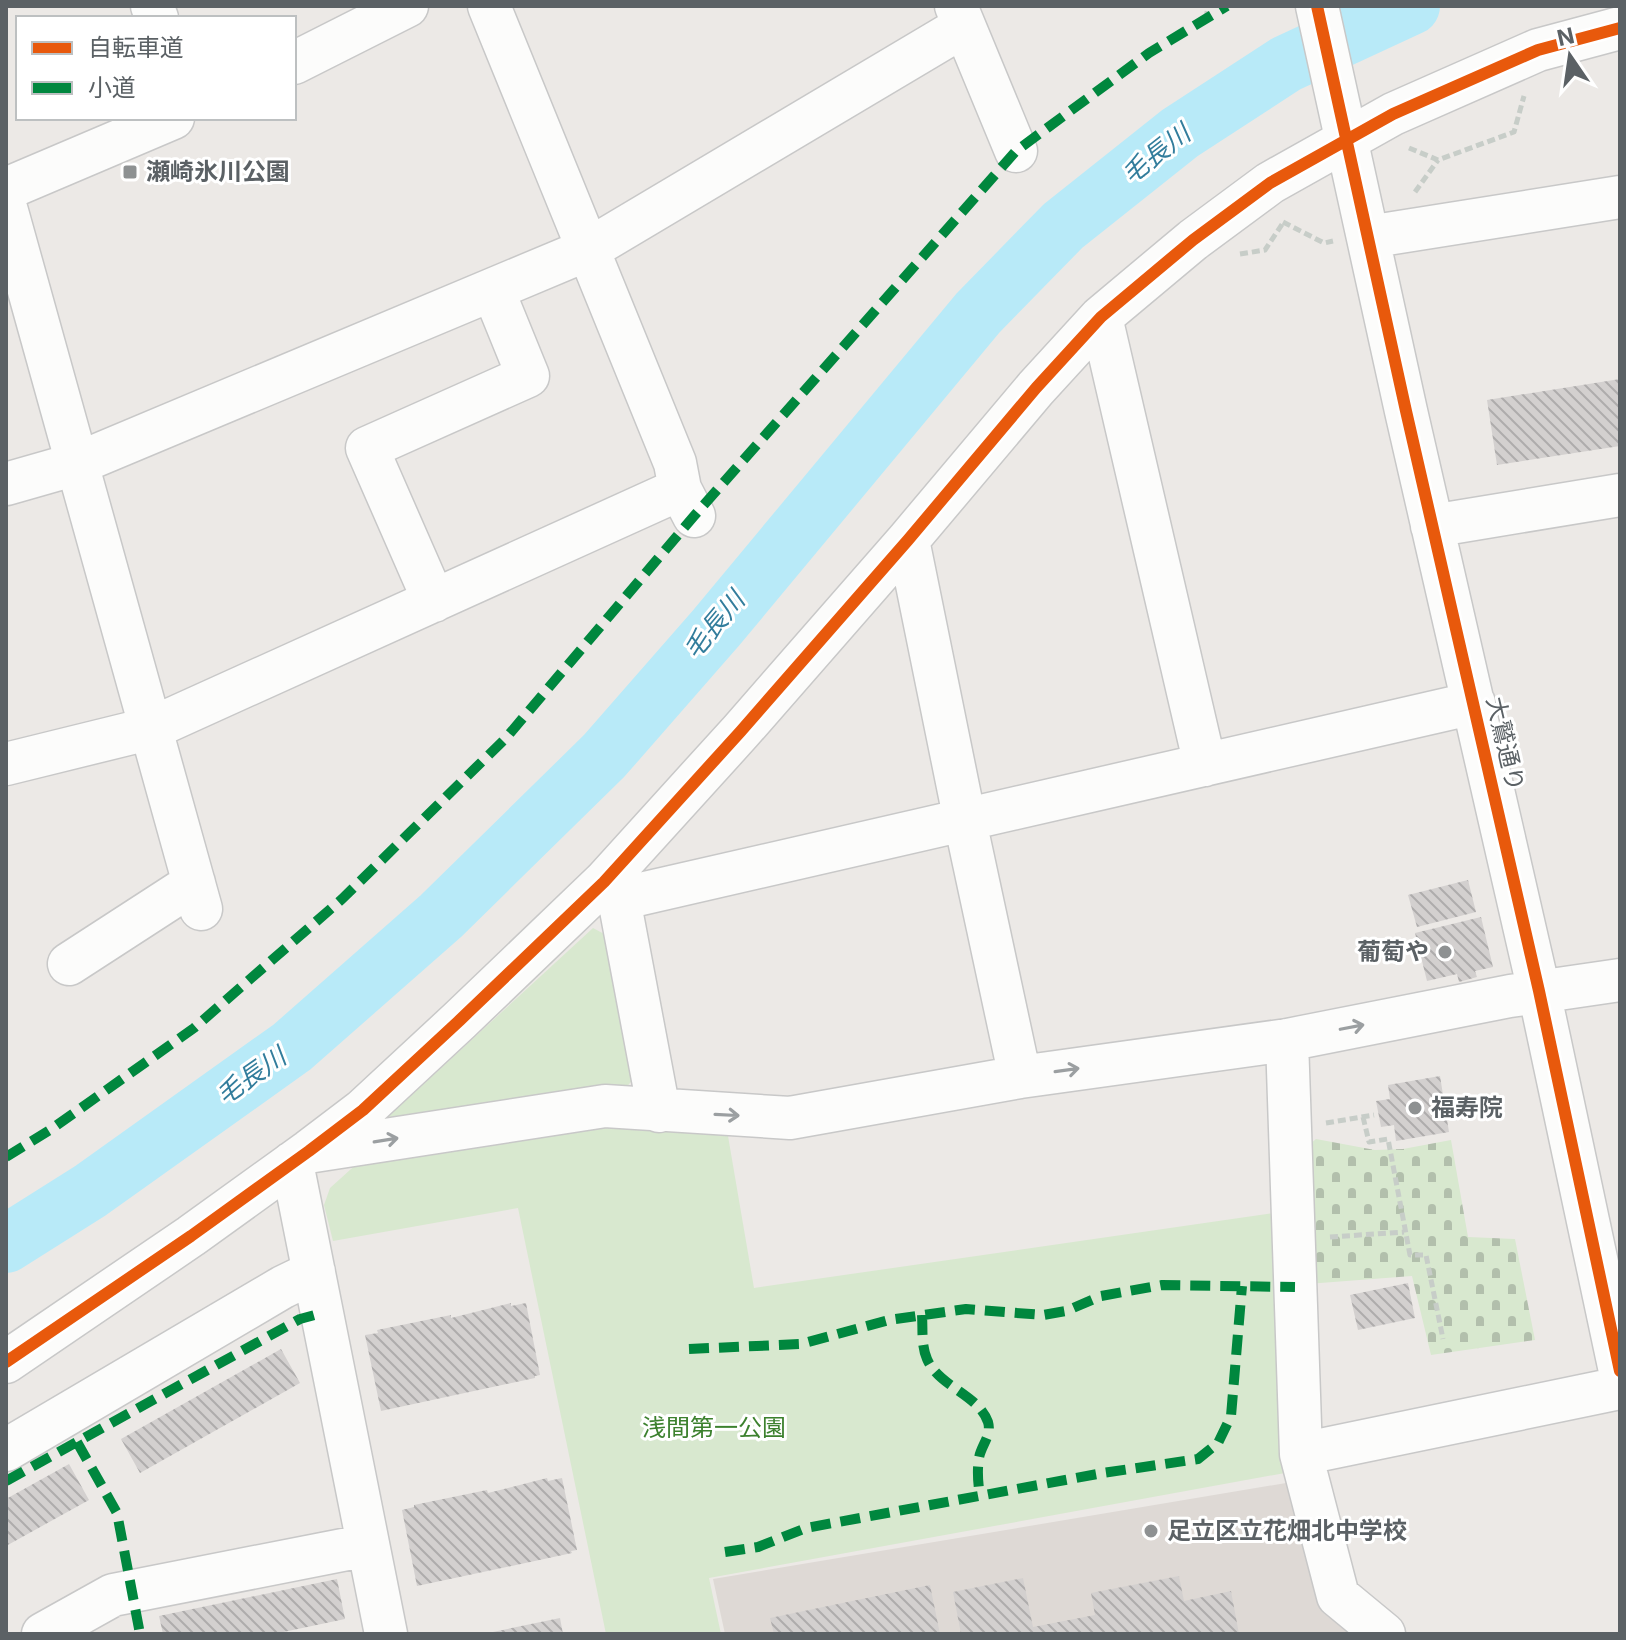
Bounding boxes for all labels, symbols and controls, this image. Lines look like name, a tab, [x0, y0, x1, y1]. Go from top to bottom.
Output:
legend	[16, 16, 296, 120]
north arrow	[1530, 16, 1610, 96]
text: N	[1554, 22, 1577, 51]
text: 自転車道	[88, 33, 184, 62]
text: 小道	[88, 73, 136, 102]
water label: 毛長川	[1115, 116, 1198, 190]
place label: 瀬崎氷川公園	[146, 157, 290, 186]
marker: 瀬崎氷川公園	[121, 163, 139, 181]
water label: 毛長川	[677, 583, 752, 665]
street label: 大鷲通り	[1481, 694, 1530, 794]
place label: 葡萄や	[1357, 937, 1429, 966]
marker: 葡萄や	[1436, 943, 1454, 961]
one-way arrow	[1338, 1019, 1364, 1034]
water label: 毛長川	[210, 1039, 294, 1111]
one-way arrow	[1054, 1062, 1079, 1077]
place label: 福寿院	[1431, 1093, 1503, 1122]
marker: 福寿院	[1406, 1099, 1424, 1117]
one-way arrow	[713, 1107, 740, 1122]
one-way arrow	[373, 1132, 398, 1147]
park label: 浅間第一公園	[642, 1413, 786, 1442]
place label: 足立区立花畑北中学校	[1167, 1516, 1407, 1545]
marker: 足立区立花畑北中学校	[1142, 1522, 1160, 1540]

